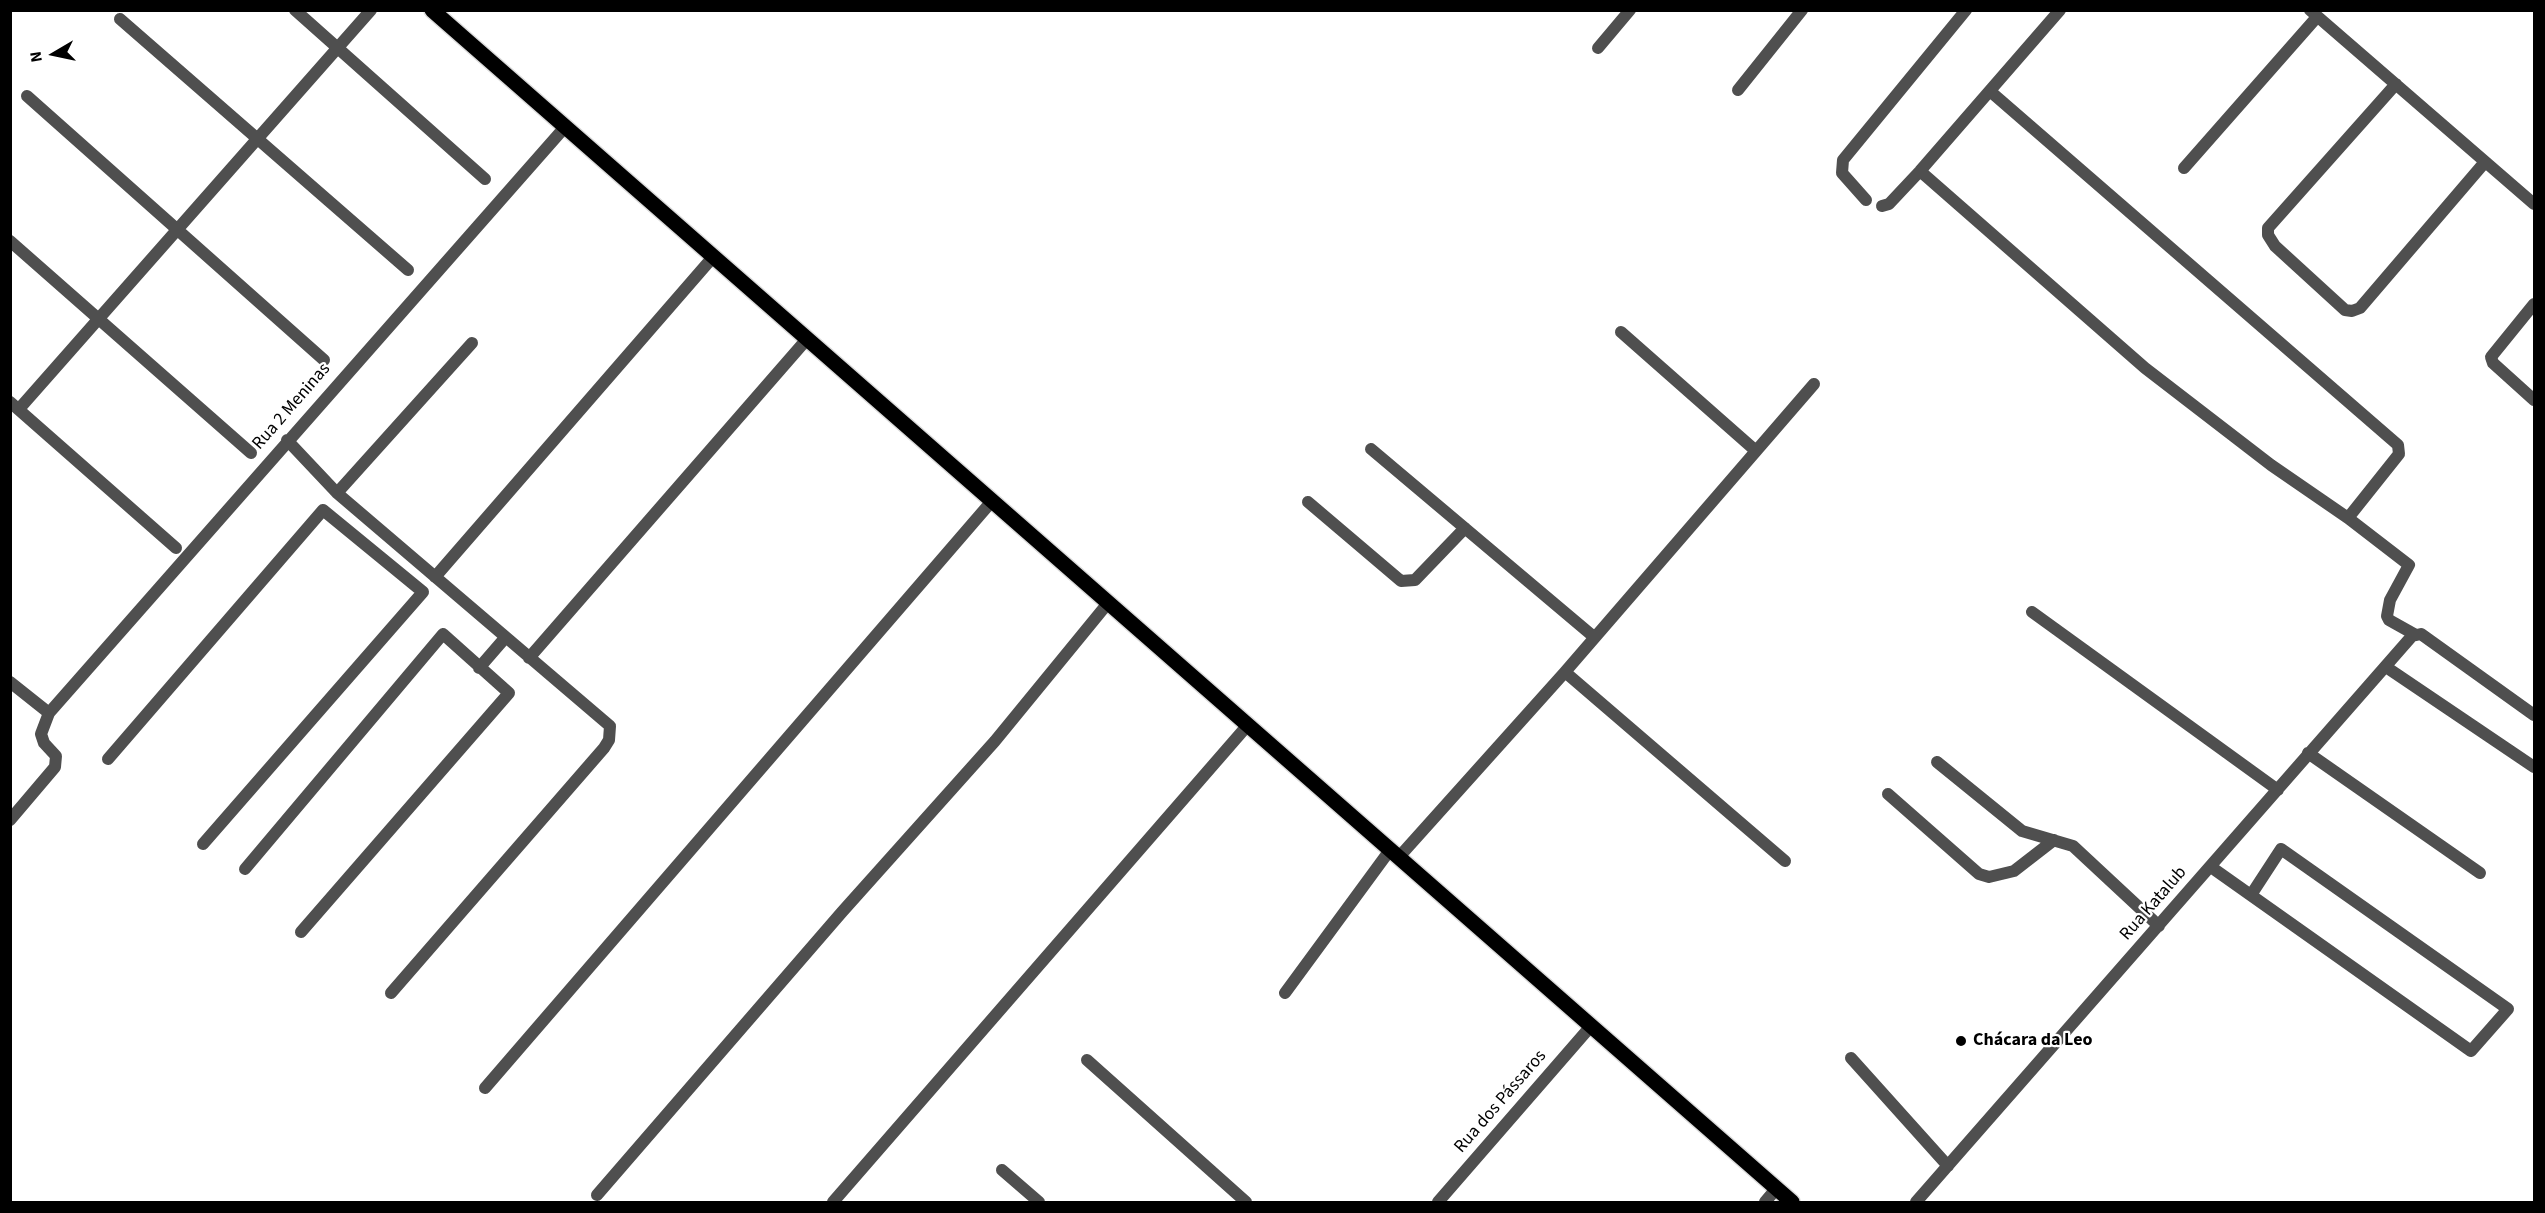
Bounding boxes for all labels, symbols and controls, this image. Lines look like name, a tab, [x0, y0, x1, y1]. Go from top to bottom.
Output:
north arrow	[24, 24, 84, 84]
text: N	[25, 50, 48, 64]
street label: Rua 2 Meninas	[248, 359, 336, 455]
street label: Rua Katalub	[2116, 863, 2192, 945]
place label: Chácara da Leo	[1973, 1030, 2092, 1052]
marker: Chácara da Leo	[1954, 1034, 1968, 1048]
street label: Rua dos Pássaros	[1450, 1046, 1552, 1158]

